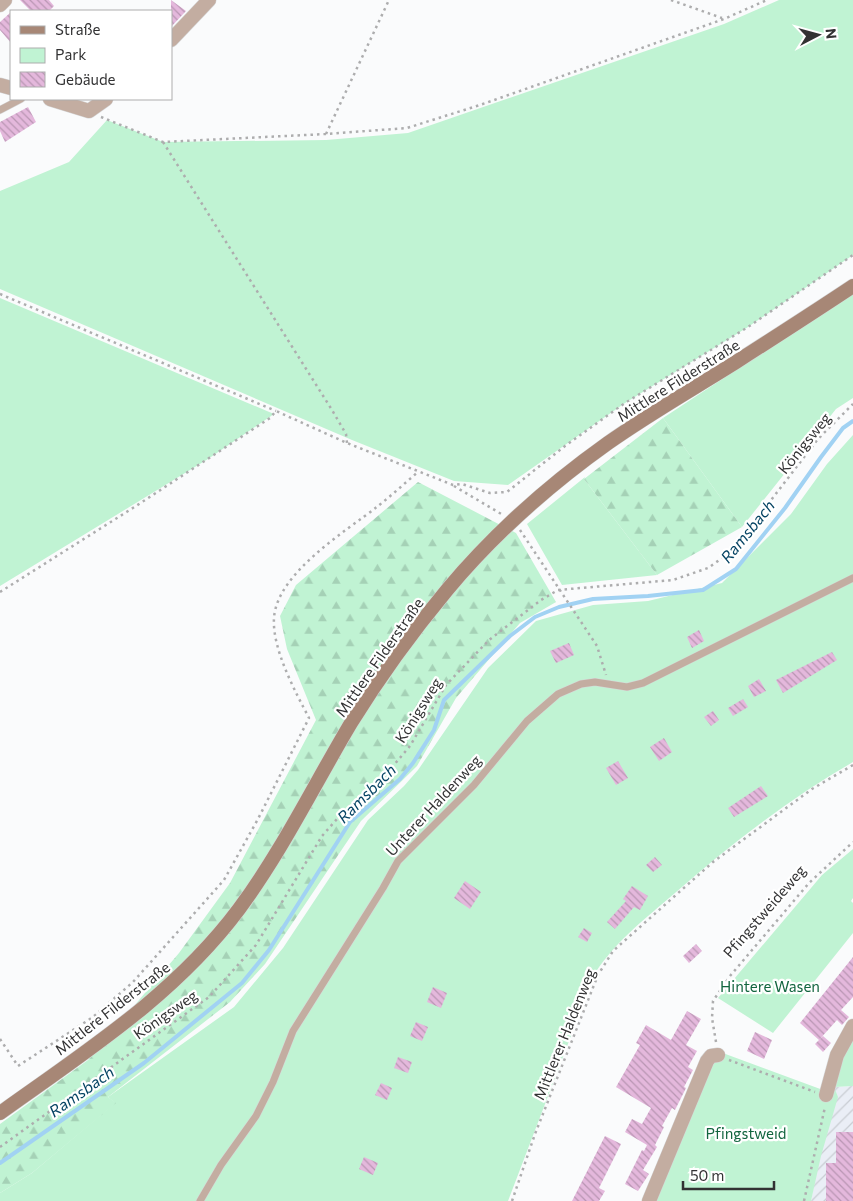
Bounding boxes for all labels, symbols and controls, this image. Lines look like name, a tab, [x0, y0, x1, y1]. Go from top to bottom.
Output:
legend	[10, 10, 172, 100]
north arrow	[793, 10, 843, 60]
text: Straße	[55, 20, 101, 38]
text: N	[822, 27, 840, 40]
text: Park	[55, 45, 86, 63]
text: Gebäude	[55, 70, 116, 88]
street label: Mittlere Filderstraße	[613, 335, 743, 425]
street label: Königsweg	[774, 409, 834, 477]
water label: Ramsbach	[716, 496, 778, 566]
street label: Mittlere Filderstraße	[331, 594, 427, 720]
street label: Königsweg	[391, 674, 445, 746]
street label: Unterer Haldenweg	[382, 751, 484, 859]
water label: Ramsbach	[333, 760, 399, 826]
street label: Pfingstweideweg	[719, 861, 809, 961]
street label: Mittlere Filderstraße	[51, 957, 173, 1058]
street label: Mittlerer Haldenweg	[529, 966, 599, 1102]
park label: Hintere Wasen	[720, 977, 820, 995]
street label: Königsweg	[130, 986, 200, 1042]
water label: Ramsbach	[45, 1062, 117, 1120]
park label: Pfingstweid	[705, 1124, 787, 1142]
scale bar	[683, 1158, 774, 1190]
text: 50 m	[690, 1166, 724, 1184]

